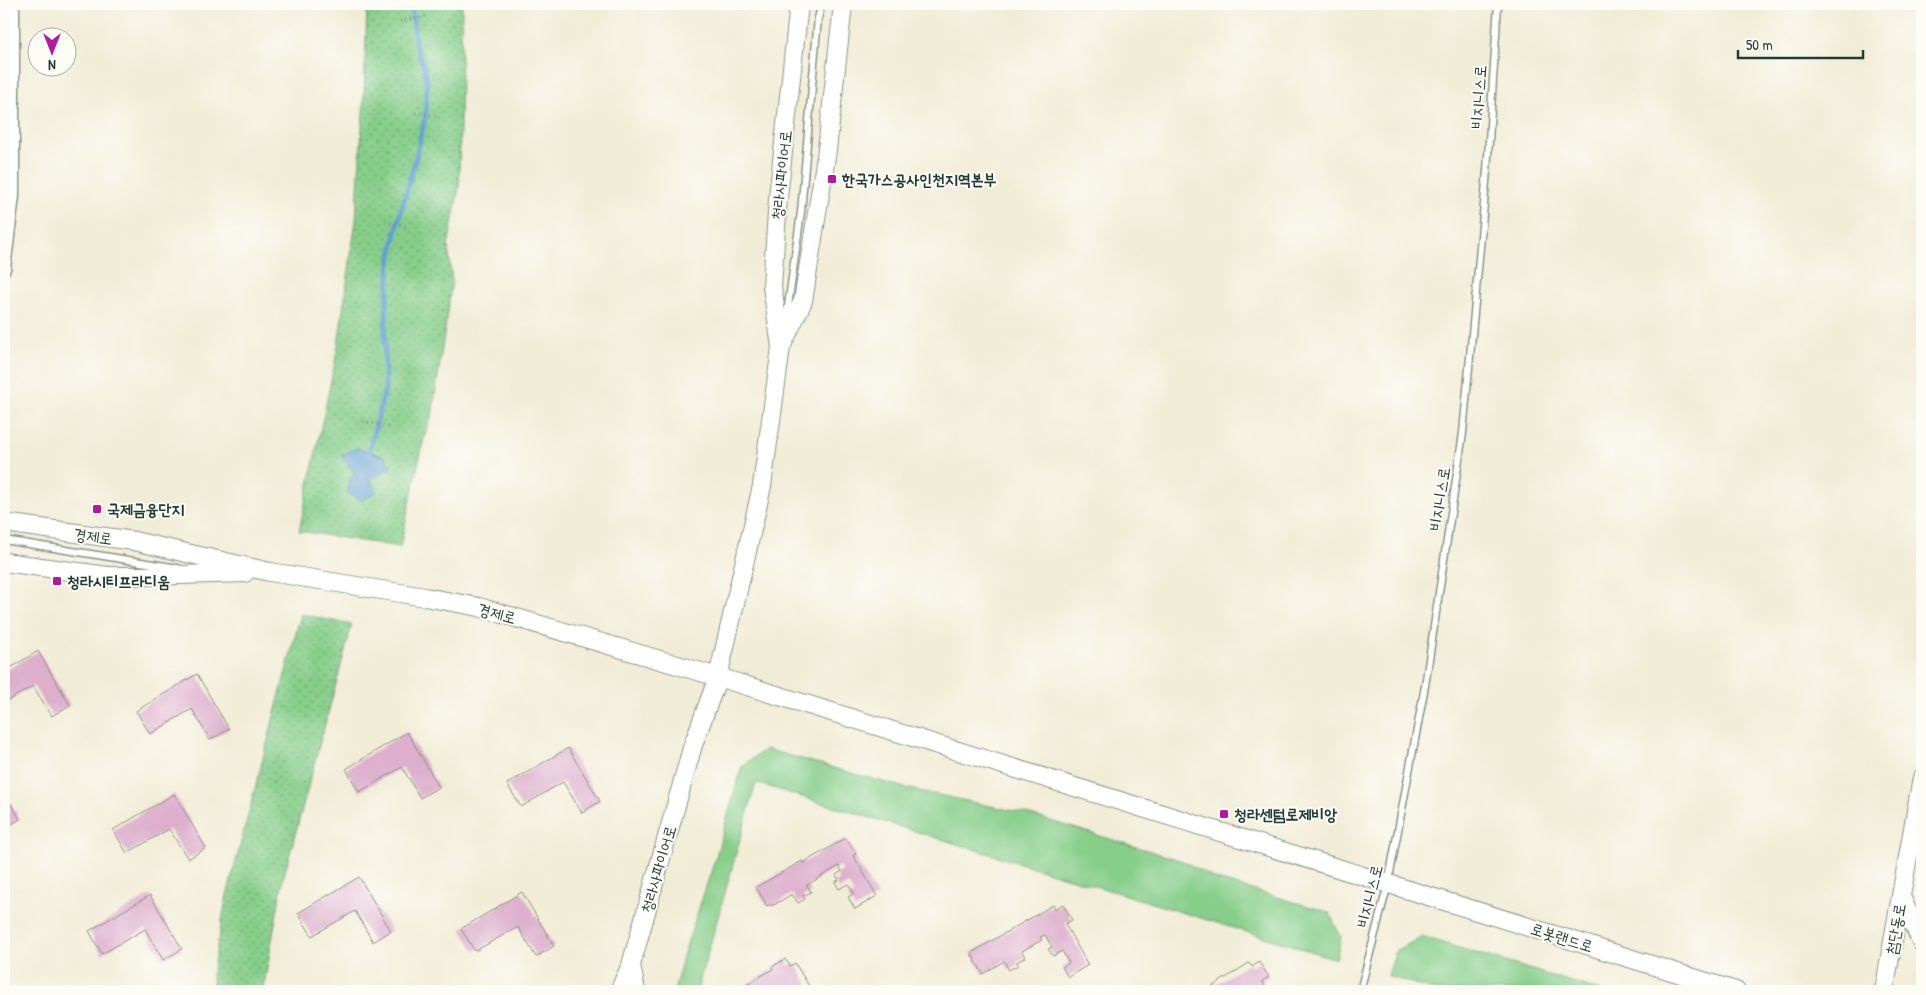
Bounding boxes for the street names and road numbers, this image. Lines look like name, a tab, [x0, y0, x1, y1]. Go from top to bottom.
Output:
street label: 비지니스로	[1465, 64, 1491, 130]
street label: 청라사파이어로	[765, 129, 797, 221]
street label: 비지니스로	[1423, 465, 1455, 533]
street label: 경제로	[72, 522, 114, 550]
street label: 경제로	[475, 597, 519, 629]
street label: 청라사파이어로	[635, 823, 681, 915]
street label: 비지니스로	[1351, 862, 1387, 930]
street label: 첨단동로	[1880, 902, 1910, 956]
street label: 로봇랜드로	[1528, 917, 1596, 957]

